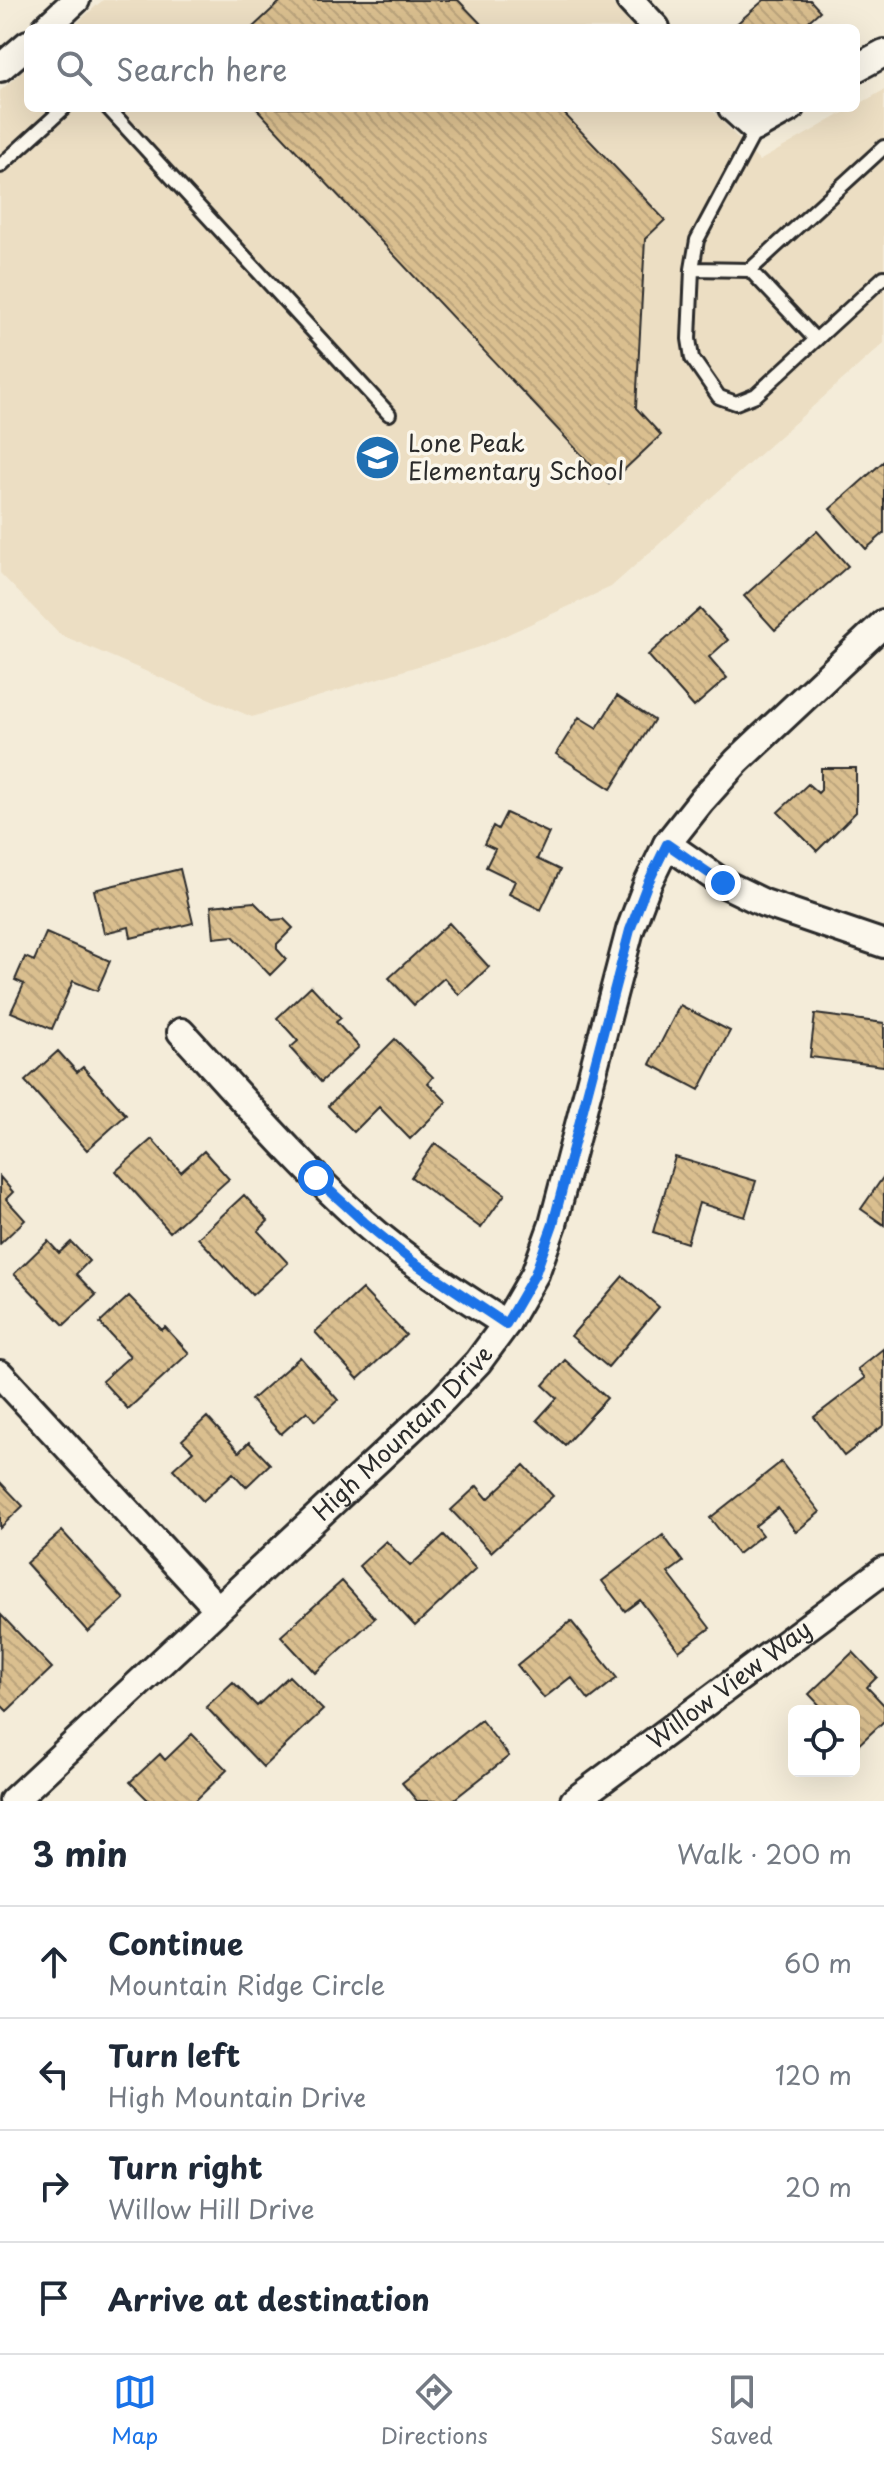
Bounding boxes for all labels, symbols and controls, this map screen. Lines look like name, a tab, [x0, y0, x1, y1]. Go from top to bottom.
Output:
search box	[24, 24, 860, 112]
icon: search	[52, 46, 96, 90]
text: Search here	[116, 46, 288, 91]
place label: Lone Peak Elementary School	[408, 424, 624, 488]
school or university icon: Lone Peak Elementary School	[353, 434, 401, 482]
route end	[705, 865, 741, 901]
route start	[298, 1160, 334, 1196]
street label: High Mountain Drive	[304, 1338, 500, 1528]
street label: Willow View Way	[639, 1610, 818, 1757]
map controls	[788, 1705, 860, 1777]
button: locate	[788, 1705, 860, 1777]
text: 3 min	[32, 1827, 128, 1879]
text: Walk · 200 m	[677, 1834, 852, 1873]
text: Continue	[108, 1920, 243, 1965]
icon: ahead	[32, 1940, 76, 1984]
text: 60 m	[784, 1943, 852, 1982]
text: Mountain Ridge Circle	[108, 1965, 385, 2004]
text: Turn left	[108, 2032, 240, 2077]
icon: left	[32, 2052, 76, 2096]
text: 120 m	[775, 2055, 852, 2094]
text: High Mountain Drive	[108, 2077, 366, 2116]
text: Turn right	[108, 2144, 263, 2189]
icon: right	[32, 2164, 76, 2208]
text: 20 m	[785, 2167, 852, 2206]
text: Willow Hill Drive	[108, 2189, 314, 2228]
icon: arrive	[32, 2276, 76, 2320]
text: Arrive at destination	[108, 2276, 430, 2321]
tab: Map	[111, 2370, 158, 2451]
tab: Directions	[381, 2370, 488, 2451]
tab: Saved	[710, 2370, 773, 2451]

